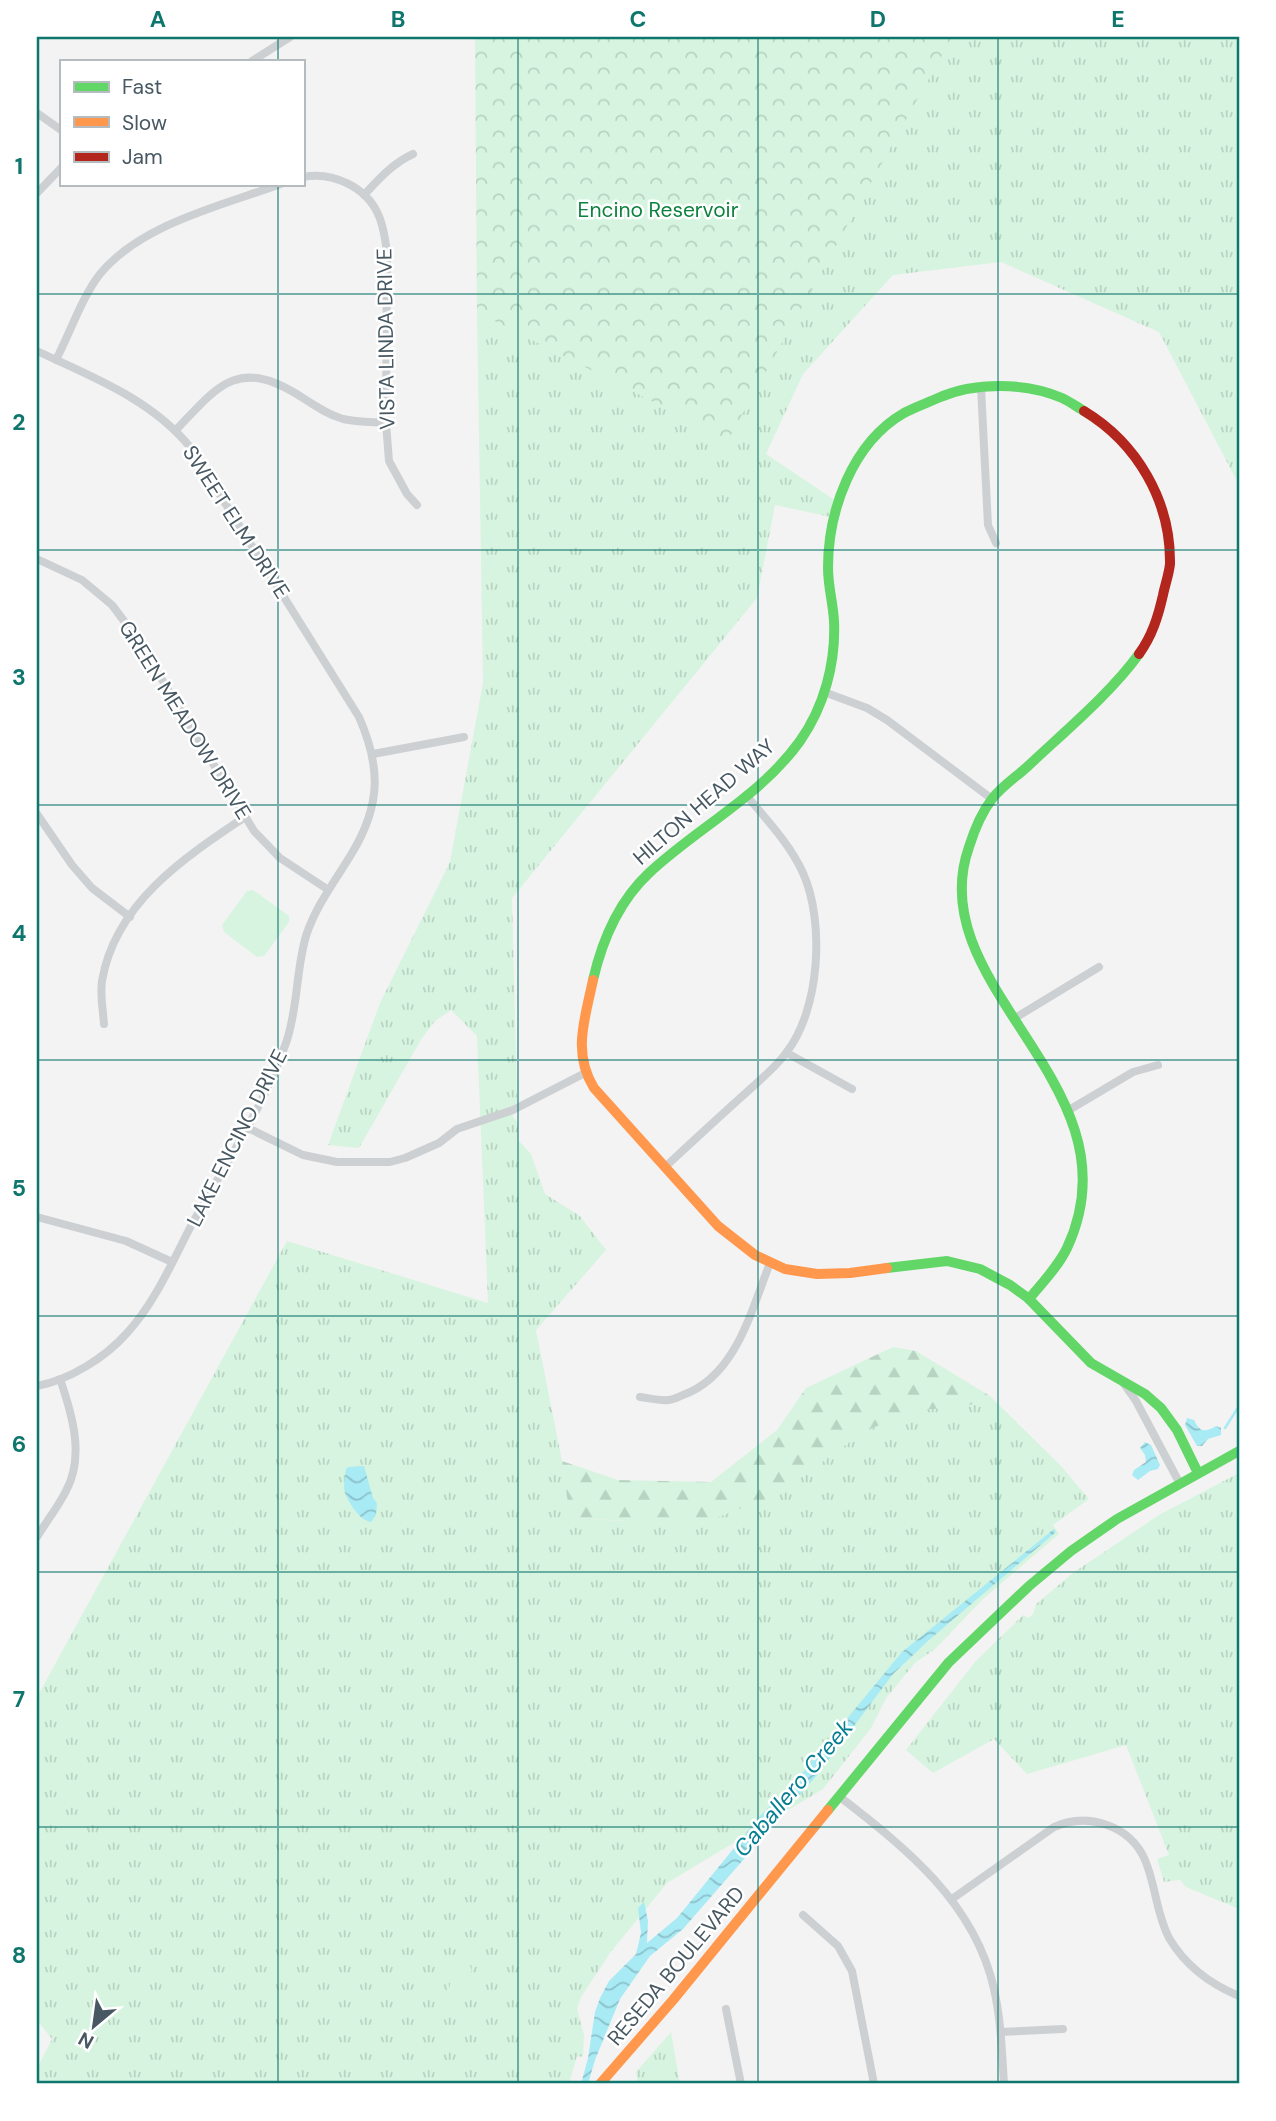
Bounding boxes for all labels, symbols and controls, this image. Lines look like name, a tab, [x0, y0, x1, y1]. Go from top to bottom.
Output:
text: A	[150, 4, 166, 34]
text: B	[391, 4, 405, 34]
text: C	[630, 4, 646, 34]
text: D	[870, 4, 886, 34]
text: E	[1111, 4, 1125, 34]
legend	[60, 60, 304, 186]
text: Fast	[122, 73, 162, 101]
text: Slow	[122, 109, 167, 137]
text: Jam	[122, 143, 163, 171]
text: 1	[15, 151, 23, 181]
park label: Encino Reservoir	[578, 196, 739, 224]
street label: VISTA LINDA DRIVE	[370, 248, 402, 430]
text: 2	[12, 407, 26, 437]
street label: SWEET ELM DRIVE	[176, 440, 296, 604]
street label: GREEN MEADOW DRIVE	[112, 615, 258, 825]
text: 3	[12, 662, 26, 692]
street label: HILTON HEAD WAY	[627, 733, 781, 871]
text: 4	[12, 918, 27, 948]
street label: LAKE ENCINO DRIVE	[180, 1045, 294, 1231]
text: 5	[12, 1173, 26, 1203]
text: 6	[12, 1429, 26, 1459]
text: 7	[13, 1684, 25, 1714]
water label: Caballero Creek	[727, 1713, 859, 1863]
street label: RESEDA BOULEVARD	[601, 1880, 751, 2052]
text: 8	[12, 1940, 26, 1970]
north arrow	[60, 1992, 130, 2062]
text: N	[74, 2026, 98, 2055]

